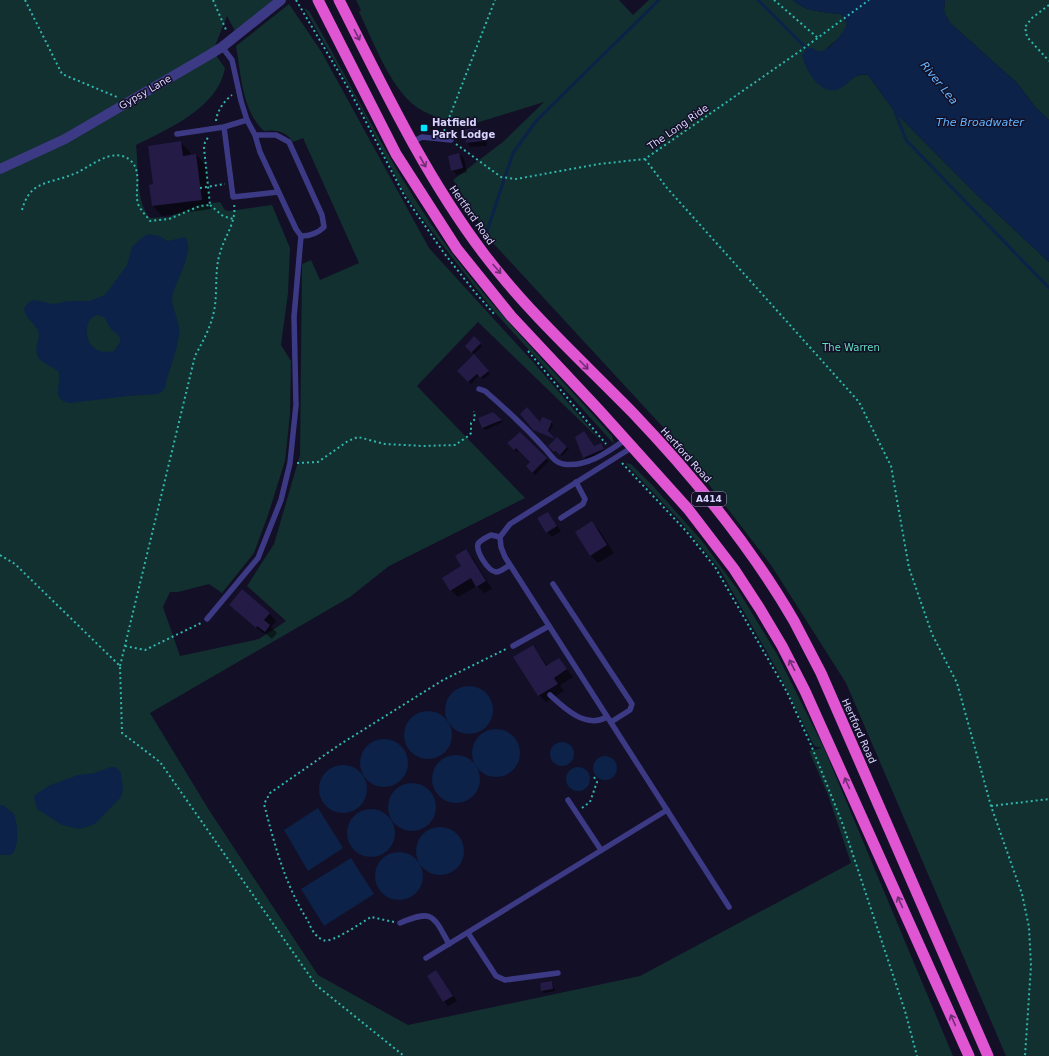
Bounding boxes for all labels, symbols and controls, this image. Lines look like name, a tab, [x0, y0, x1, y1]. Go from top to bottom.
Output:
one-way arrow	[353, 28, 361, 40]
water label: River Lea	[918, 59, 960, 107]
street label: Gypsy Lane	[117, 73, 173, 111]
street label: The Long Ride	[645, 102, 710, 153]
water label: The Broadwater	[936, 116, 1025, 129]
place label: Hatfield Park Lodge	[432, 117, 495, 140]
marker: Hatfield Park Lodge	[419, 123, 429, 133]
one-way arrow	[420, 156, 427, 168]
street label: Hertford Road	[447, 183, 497, 247]
one-way arrow	[492, 264, 502, 274]
park label: The Warren	[821, 342, 880, 353]
one-way arrow	[579, 360, 589, 370]
street label: Hertford Road	[659, 425, 713, 485]
road number: A414	[692, 492, 726, 506]
one-way arrow	[788, 659, 795, 671]
street label: Hertford Road	[840, 697, 878, 765]
one-way arrow	[843, 777, 850, 789]
one-way arrow	[896, 896, 903, 908]
one-way arrow	[949, 1015, 956, 1027]

